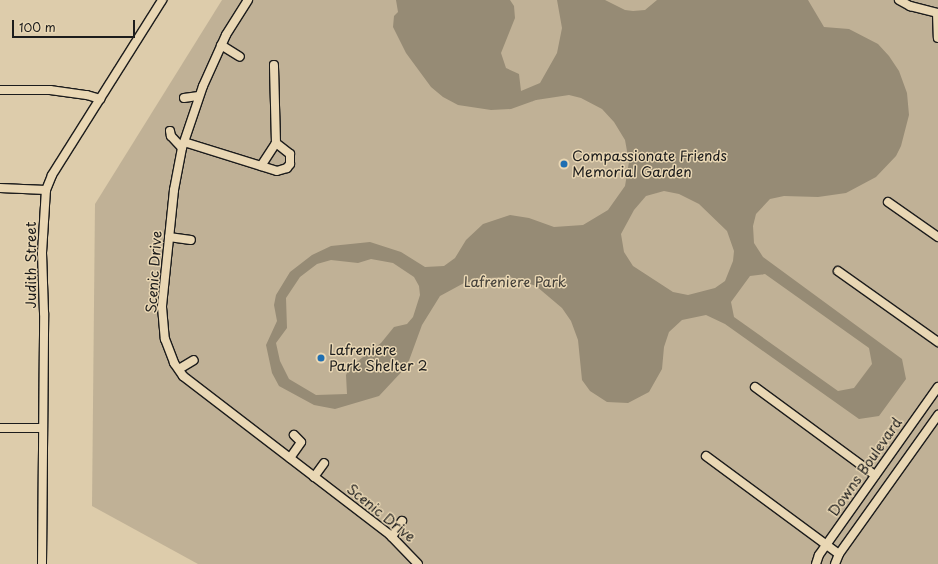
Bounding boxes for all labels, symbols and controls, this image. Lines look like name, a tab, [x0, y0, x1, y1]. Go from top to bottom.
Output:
scale bar	[14, 12, 137, 38]
text: 100 m	[19, 18, 56, 36]
place label: Compassionate Friends Memorial Garden	[572, 148, 728, 180]
marker: Compassionate Friends Memorial Garden	[559, 159, 569, 169]
street label: Judith Street	[23, 221, 39, 309]
street label: Scenic Drive	[143, 230, 165, 314]
park label: Lafreniere Park	[463, 274, 567, 290]
place label: Lafreniere Park Shelter 2	[329, 342, 428, 374]
marker: Lafreniere Park Shelter 2	[316, 353, 326, 363]
street label: Downs Boulevard	[825, 414, 905, 520]
street label: Scenic Drive	[344, 480, 418, 546]

